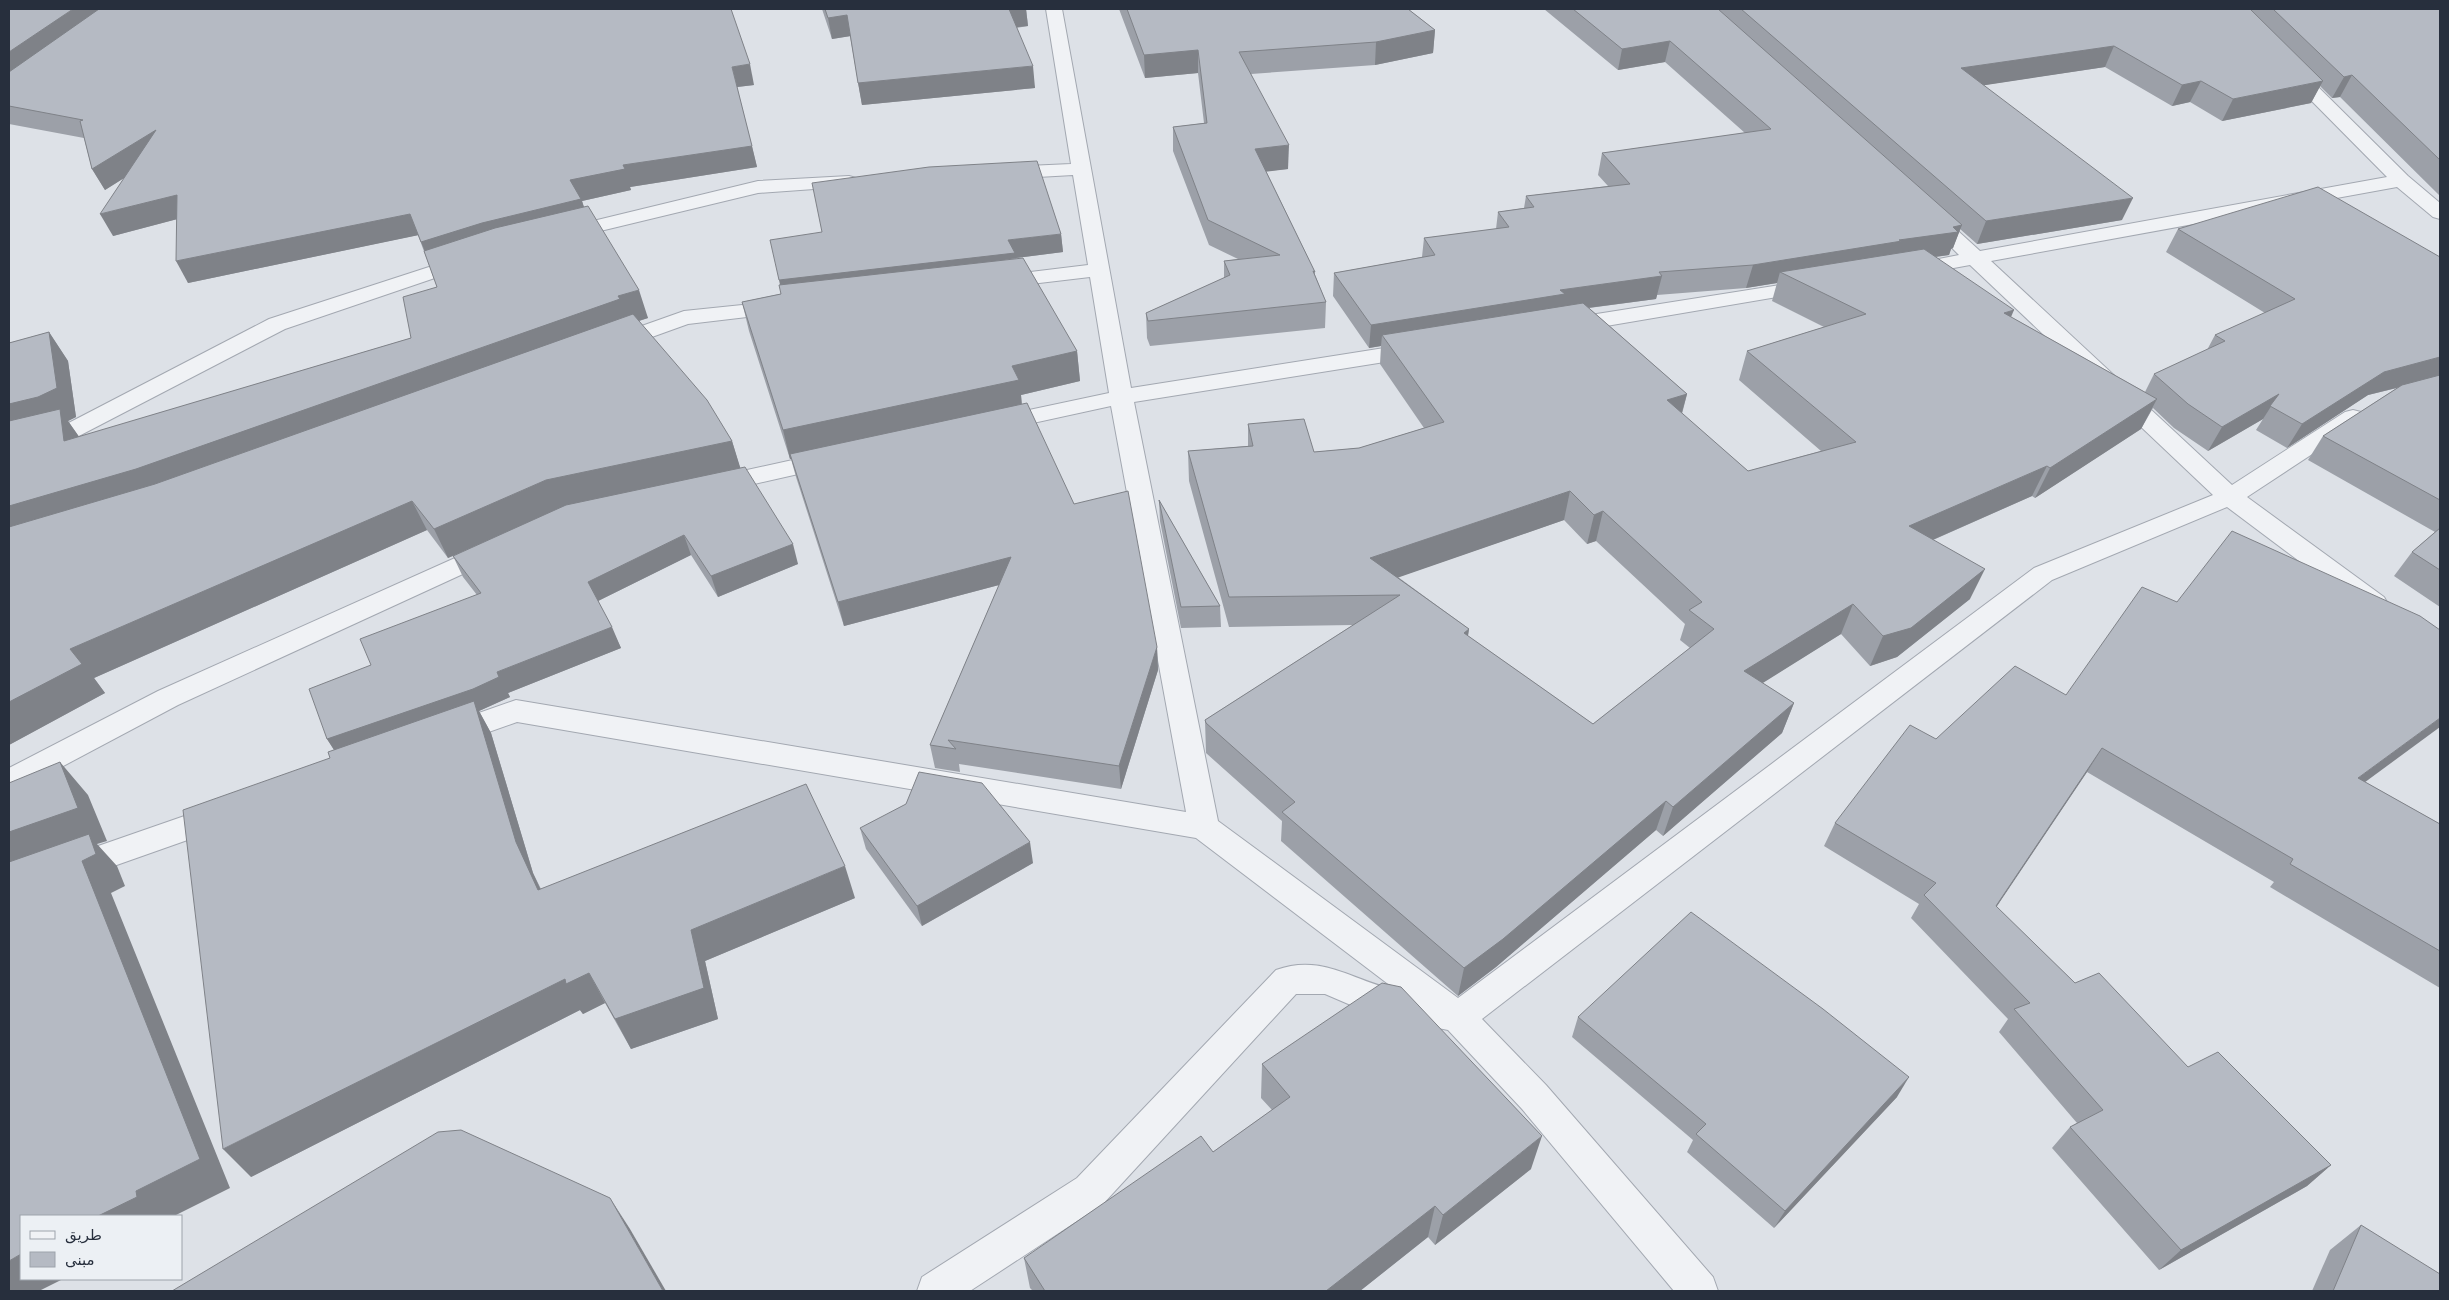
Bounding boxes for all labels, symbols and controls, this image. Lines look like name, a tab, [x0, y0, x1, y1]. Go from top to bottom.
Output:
legend	[20, 1215, 182, 1280]
text: طريق	[65, 1226, 102, 1244]
text: مبنى	[65, 1251, 95, 1269]

